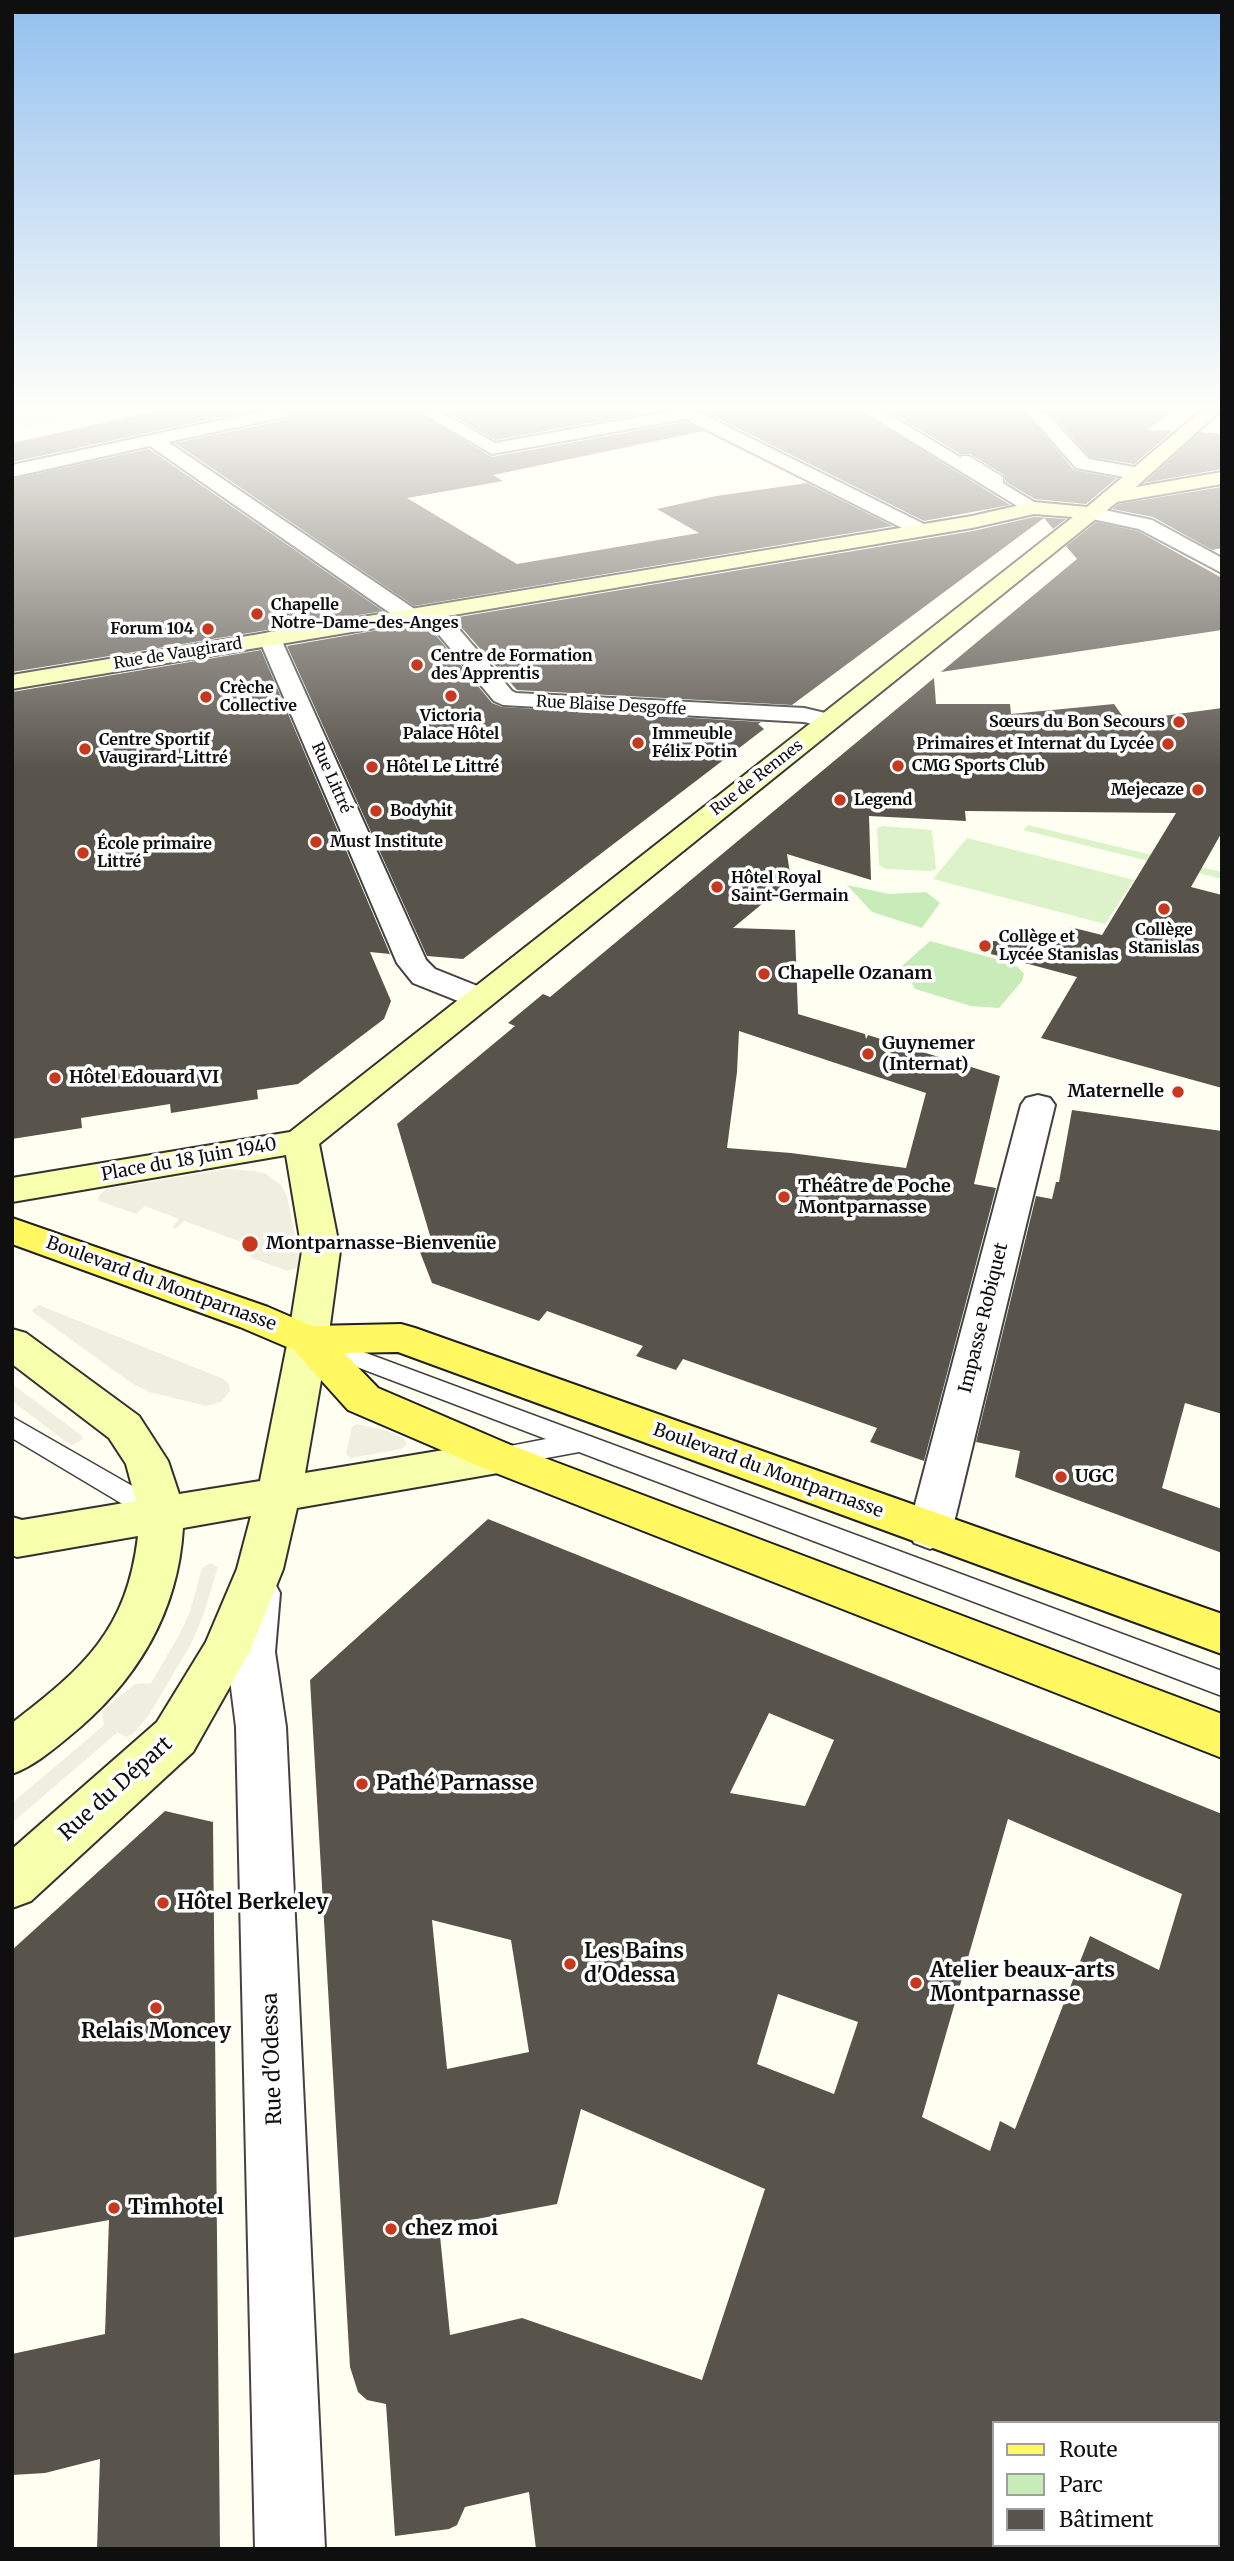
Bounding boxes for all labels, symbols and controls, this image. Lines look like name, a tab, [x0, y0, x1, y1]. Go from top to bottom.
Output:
place label: Chapelle Notre-Dame-des-Anges	[271, 595, 459, 633]
marker: Chapelle Notre-Dame-des-Anges	[249, 606, 265, 622]
place label: Forum 104	[110, 619, 194, 639]
marker: Forum 104	[200, 621, 216, 637]
street label: Rue de Vaugirard	[112, 634, 244, 674]
place label: Centre de Formation des Apprentis	[431, 646, 593, 684]
marker: Centre de Formation des Apprentis	[409, 657, 425, 673]
place label: Crèche Collective	[220, 678, 297, 716]
marker: Victoria Palace Hôtel	[443, 688, 459, 704]
marker: Crèche Collective	[198, 689, 214, 705]
street label: Rue Blaise Desgoffe	[535, 692, 687, 720]
place label: Victoria Palace Hôtel	[403, 706, 499, 744]
place label: Sœurs du Bon Secours	[989, 712, 1165, 732]
marker: Sœurs du Bon Secours	[1171, 714, 1187, 730]
place label: Immeuble Félix Potin	[652, 724, 737, 762]
place label: Centre Sportif Vaugirard-Littré	[99, 730, 228, 768]
place label: Primaires et Internat du Lycée	[916, 734, 1154, 754]
marker: Immeuble Félix Potin	[630, 735, 646, 751]
street label: Rue de Rennes	[707, 736, 807, 820]
marker: Primaires et Internat du Lycée	[1160, 736, 1176, 752]
street label: Rue Littré	[307, 740, 355, 816]
marker: Centre Sportif Vaugirard-Littré	[77, 741, 93, 757]
place label: CMG Sports Club	[912, 756, 1045, 776]
place label: Hôtel Le Littré	[386, 757, 499, 777]
marker: CMG Sports Club	[890, 758, 906, 774]
marker: Hôtel Le Littré	[364, 759, 380, 775]
place label: Mejecaze	[1111, 780, 1184, 800]
marker: Mejecaze	[1190, 782, 1206, 798]
place label: Legend	[854, 790, 912, 810]
marker: Legend	[832, 792, 848, 808]
place label: Bodyhit	[390, 801, 453, 821]
marker: Bodyhit	[368, 803, 384, 819]
place label: Must Institute	[330, 832, 443, 852]
place label: École primaire Littré	[97, 834, 212, 872]
marker: Must Institute	[308, 834, 324, 850]
marker: École primaire Littré	[75, 845, 91, 861]
place label: Hôtel Royal Saint-Germain	[731, 868, 849, 906]
marker: Hôtel Royal Saint-Germain	[709, 879, 725, 895]
marker: Collège Stanislas	[1156, 901, 1172, 917]
place label: Collège Stanislas	[1128, 920, 1200, 958]
place label: Collège et Lycée Stanislas	[999, 927, 1119, 965]
marker: Collège et Lycée Stanislas	[977, 938, 993, 954]
place label: Chapelle Ozanam	[778, 963, 932, 985]
marker: Chapelle Ozanam	[756, 966, 772, 982]
place label: Guynemer (Internat)	[882, 1033, 975, 1076]
marker: Guynemer (Internat)	[860, 1046, 876, 1062]
place label: Hôtel Edouard VI	[69, 1067, 219, 1089]
marker: Hôtel Edouard VI	[47, 1070, 63, 1086]
place label: Maternelle	[1068, 1081, 1164, 1103]
marker: Maternelle	[1170, 1084, 1186, 1100]
street label: Place du 18 Juin 1940	[100, 1134, 278, 1186]
place label: Théâtre de Poche Montparnasse	[798, 1176, 951, 1218]
marker: Théâtre de Poche Montparnasse	[776, 1189, 792, 1205]
street label: Boulevard du Montparnasse	[43, 1232, 279, 1336]
place label: Montparnasse-Bienvenüe	[266, 1233, 496, 1255]
marker: Montparnasse-Bienvenüe	[240, 1234, 260, 1254]
street label: Impasse Robiquet	[955, 1241, 1013, 1395]
street label: Boulevard du Montparnasse	[650, 1419, 886, 1523]
place label: UGC	[1075, 1466, 1114, 1488]
marker: UGC	[1053, 1469, 1069, 1485]
street label: Rue du Départ	[54, 1732, 178, 1846]
place label: Pathé Parnasse	[376, 1771, 534, 1797]
marker: Pathé Parnasse	[354, 1776, 370, 1792]
place label: Hôtel Berkeley	[177, 1890, 328, 1916]
marker: Hôtel Berkeley	[155, 1895, 171, 1911]
place label: Les Bains d'Odessa	[584, 1939, 684, 1989]
marker: Les Bains d'Odessa	[562, 1956, 578, 1972]
place label: Atelier beaux-arts Montparnasse	[930, 1958, 1115, 2008]
marker: Atelier beaux-arts Montparnasse	[908, 1975, 924, 1991]
street label: Rue d'Odessa	[258, 1992, 288, 2126]
marker: Relais Moncey	[148, 2000, 164, 2016]
place label: Relais Moncey	[81, 2019, 231, 2045]
place label: Timhotel	[128, 2195, 224, 2221]
marker: Timhotel	[106, 2200, 122, 2216]
place label: chez moi	[405, 2216, 498, 2242]
marker: chez moi	[383, 2221, 399, 2237]
legend	[992, 2421, 1220, 2547]
text: Route	[1059, 2436, 1117, 2463]
text: Parc	[1059, 2471, 1103, 2498]
text: Bâtiment	[1059, 2506, 1153, 2533]

